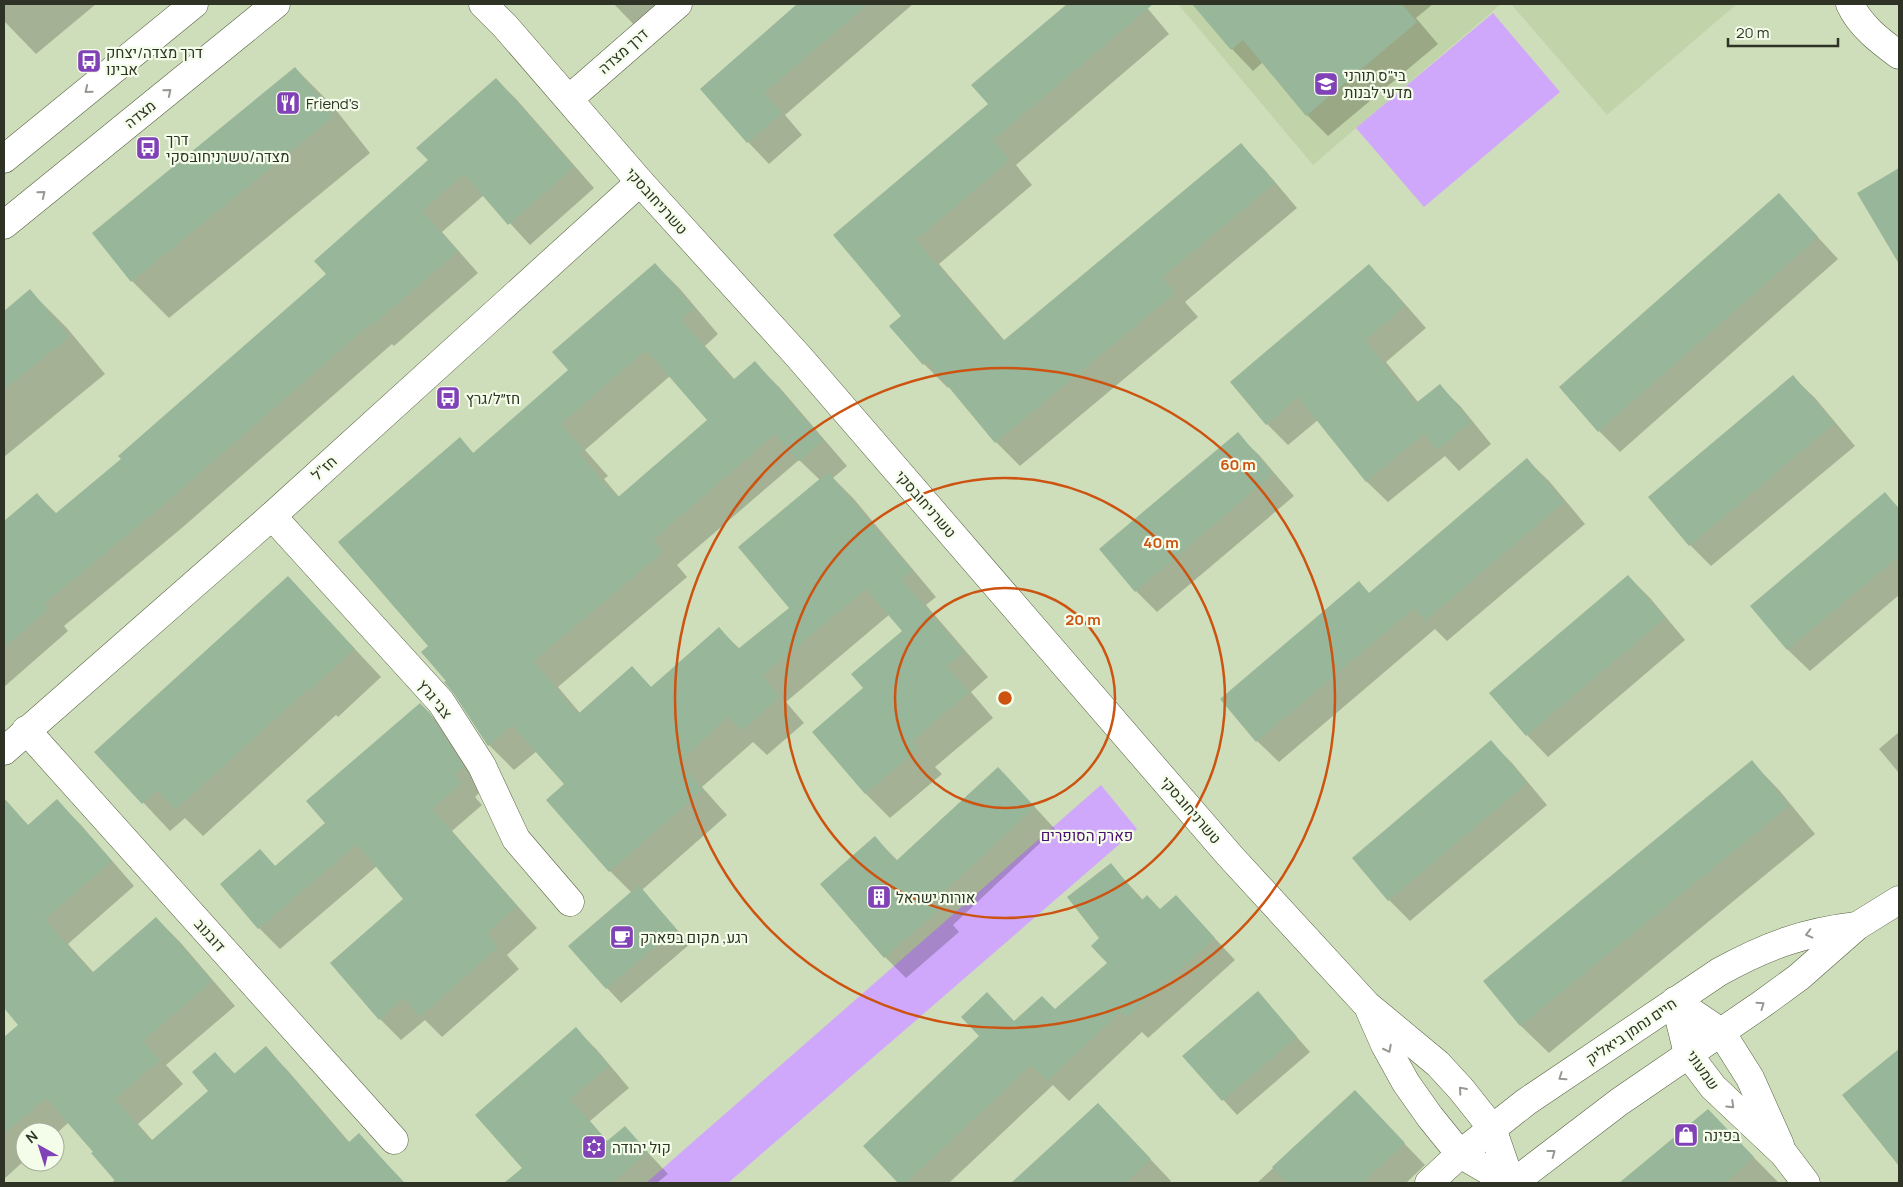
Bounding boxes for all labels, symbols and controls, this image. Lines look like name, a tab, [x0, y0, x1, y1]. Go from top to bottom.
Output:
scale bar	[1728, 15, 1838, 47]
text: 20 m	[1736, 22, 1769, 43]
street label: דרך מצדה	[593, 23, 653, 79]
place label: דרך מצדה/יצחק אבינו	[106, 42, 203, 80]
bus stop icon: דרך מצדה/יצחק אבינו	[76, 48, 102, 74]
place label: בי"ס תורני מדעי לבנות	[1344, 65, 1412, 103]
school or university icon: בי"ס תורני מדעי לבנות	[1313, 71, 1339, 97]
one-way arrow	[85, 84, 94, 93]
one-way arrow	[162, 89, 171, 97]
restaurant icon: Friend's	[275, 90, 301, 116]
place label: Friend's	[306, 93, 359, 114]
street label: מצדה	[120, 95, 160, 133]
place label: דרך מצדה/טשרניחובסקי	[166, 129, 289, 167]
bus stop icon: דרך מצדה/טשרניחובסקי	[135, 135, 161, 161]
street label: טשרניחובסקי	[621, 163, 693, 239]
one-way arrow	[36, 190, 45, 199]
bus stop icon: חז״ל/גרץ	[435, 385, 461, 411]
place label: חז״ל/גרץ	[466, 388, 520, 409]
street label: חז"ל	[307, 451, 341, 485]
text: 60 m	[1220, 454, 1256, 475]
street label: טשרניחובסקי	[891, 466, 961, 542]
text: 40 m	[1143, 532, 1179, 553]
text: 20 m	[1065, 609, 1101, 630]
street label: צבי גרץ	[413, 675, 457, 723]
centre of rings	[996, 689, 1014, 707]
street label: טשרניחובסקי	[1156, 772, 1226, 848]
park label: פארק הסופרים	[1041, 825, 1133, 846]
building icon: אורות ישראל	[866, 884, 892, 910]
place label: אורות ישראל	[896, 887, 975, 908]
street label: דובנוב	[190, 914, 231, 956]
cafe icon: רגע, מקום בפארק	[609, 924, 635, 950]
place label: רגע, מקום בפארק	[640, 927, 748, 948]
one-way arrow	[1805, 928, 1814, 939]
street label: חיים נחמן ביאליק	[1581, 993, 1681, 1069]
one-way arrow	[1756, 1002, 1765, 1011]
one-way arrow	[1382, 1044, 1392, 1053]
street label: שמעוני	[1682, 1046, 1724, 1094]
one-way arrow	[1558, 1071, 1568, 1080]
one-way arrow	[1459, 1087, 1468, 1096]
one-way arrow	[1725, 1099, 1734, 1108]
north arrow	[15, 1122, 65, 1172]
shop icon: בפינה	[1673, 1122, 1699, 1148]
place label: בפינה	[1704, 1125, 1740, 1146]
text: N	[22, 1126, 41, 1147]
synagogue icon: קול יהודה	[581, 1134, 607, 1160]
place label: קול יהודה	[612, 1137, 671, 1158]
one-way arrow	[1546, 1150, 1555, 1159]

